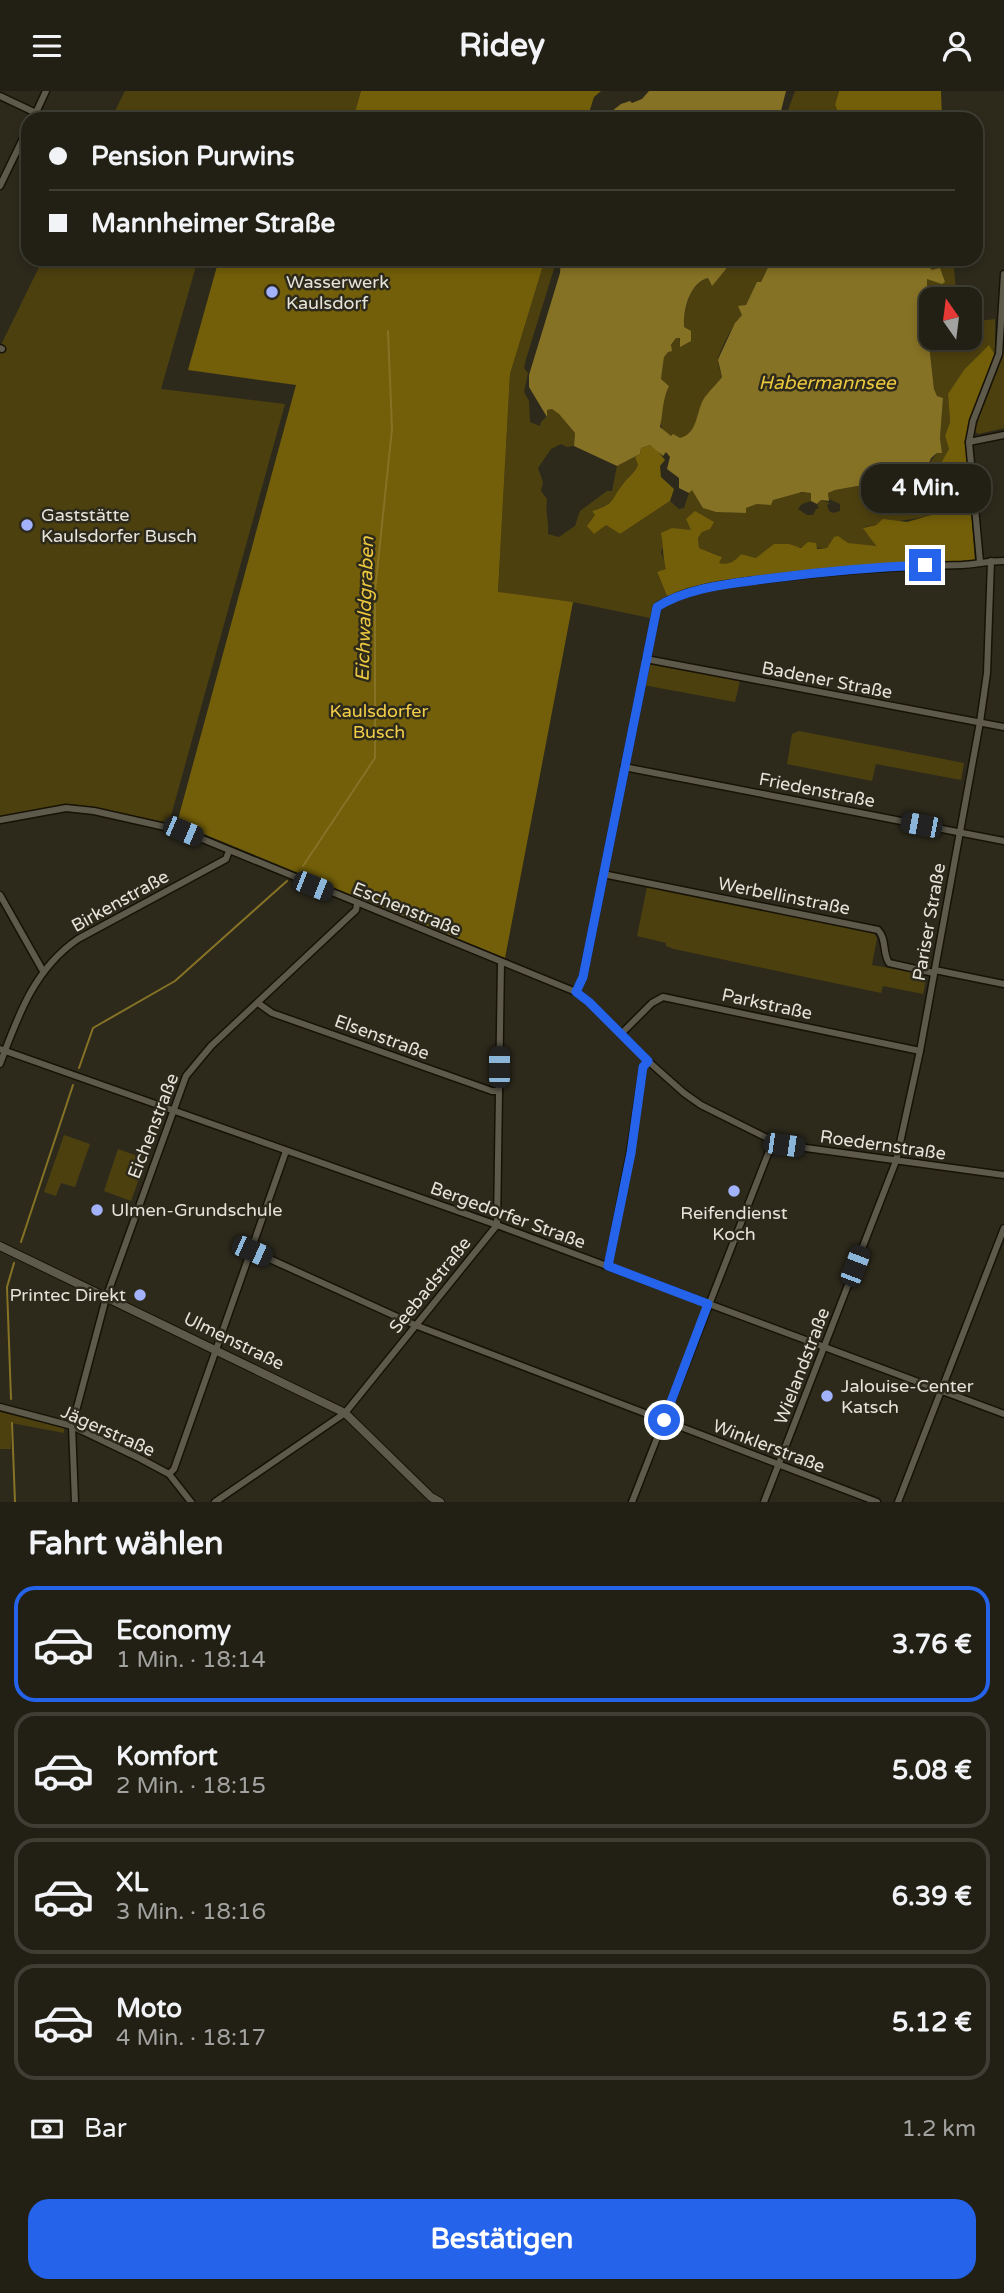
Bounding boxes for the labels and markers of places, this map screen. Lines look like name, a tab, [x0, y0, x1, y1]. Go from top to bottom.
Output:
place label: Wasserwerk Kaulsdorf	[286, 271, 389, 314]
marker: Wasserwerk Kaulsdorf	[264, 284, 280, 300]
place label: Gaststätte Kaulsdorfer Busch	[41, 504, 197, 547]
marker: Gaststätte Kaulsdorfer Busch	[19, 517, 35, 533]
marker: Reifendienst Koch	[726, 1183, 742, 1199]
place label: Ulmen-Grundschule	[111, 1199, 282, 1221]
marker: Ulmen-Grundschule	[89, 1202, 105, 1218]
place label: Reifendienst Koch	[680, 1202, 788, 1245]
place label: Printec Direkt	[9, 1284, 126, 1306]
marker: Printec Direkt	[132, 1287, 148, 1303]
place label: Jalouise-Center Katsch	[841, 1375, 974, 1418]
marker: Jalouise-Center Katsch	[819, 1388, 835, 1404]

